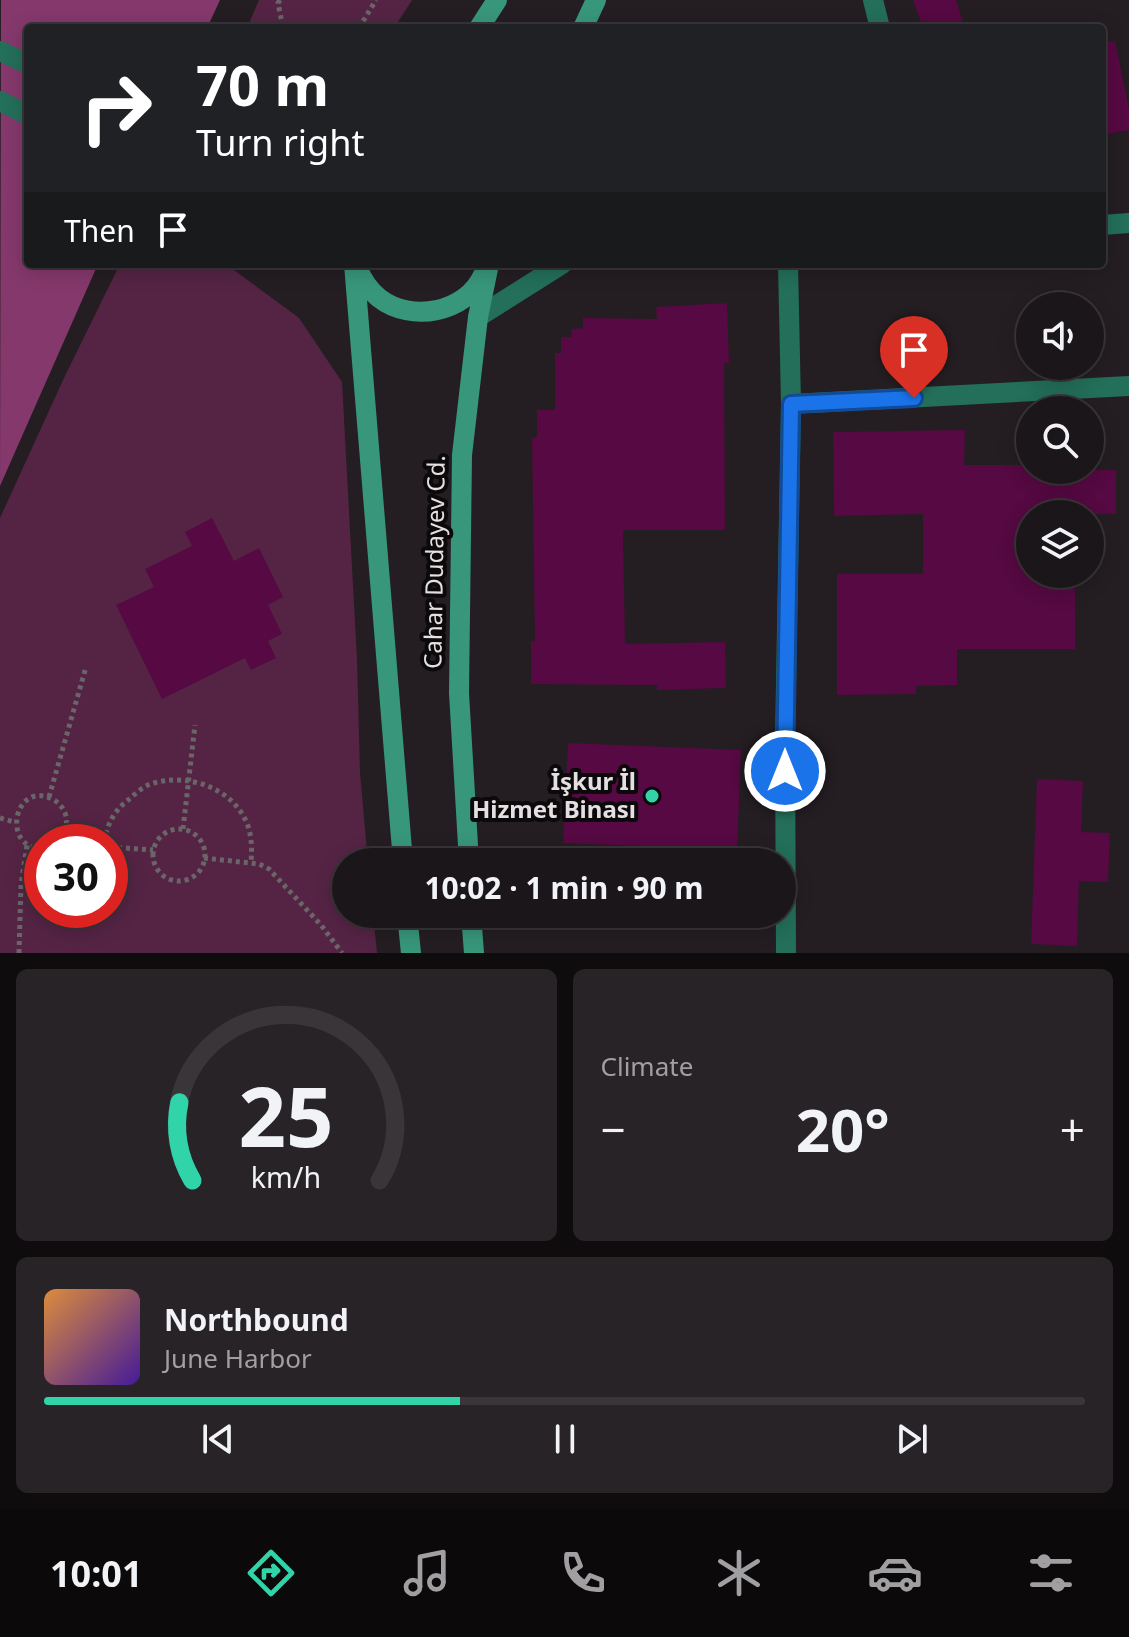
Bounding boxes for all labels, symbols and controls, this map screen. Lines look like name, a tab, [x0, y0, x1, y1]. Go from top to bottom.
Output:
text: 70 m	[196, 46, 329, 122]
icon: right	[64, 56, 168, 160]
text: Turn right	[196, 118, 364, 167]
icon: arrive	[151, 208, 195, 252]
text: Then	[64, 210, 135, 251]
map controls	[1016, 292, 1104, 588]
button: sound	[1016, 292, 1104, 380]
pin	[880, 316, 948, 398]
icon: arrive	[892, 328, 936, 372]
button: search	[1016, 396, 1104, 484]
street label: Cahar Dudayev Cd.	[415, 455, 452, 669]
button: layers	[1016, 500, 1104, 588]
position arrow	[743, 729, 827, 813]
place label: İşkur İl Hizmet Binası	[472, 764, 636, 825]
marker: İşkur İl Hizmet Binası	[643, 787, 661, 805]
speed limit sign: 30	[24, 824, 128, 928]
text: 10:02 · 1 min · 90 m	[424, 867, 704, 908]
text: Climate	[601, 1048, 693, 1084]
text: 25	[239, 1058, 334, 1171]
text: 20°	[796, 1088, 890, 1170]
text: −	[601, 1099, 626, 1159]
text: +	[1060, 1099, 1085, 1159]
text: km/h	[251, 1157, 321, 1196]
text: Northbound	[164, 1299, 349, 1340]
text: June Harbor	[164, 1340, 312, 1376]
icon: previous	[196, 1417, 240, 1461]
icon: pause	[543, 1417, 587, 1461]
icon: next	[890, 1417, 934, 1461]
icon: directions	[243, 1545, 299, 1601]
icon: music	[399, 1545, 455, 1601]
icon: phone	[555, 1545, 611, 1601]
icon: climate	[711, 1545, 767, 1601]
icon: car	[867, 1545, 923, 1601]
icon: filters	[1023, 1545, 1079, 1601]
text: 10:01	[50, 1549, 143, 1598]

